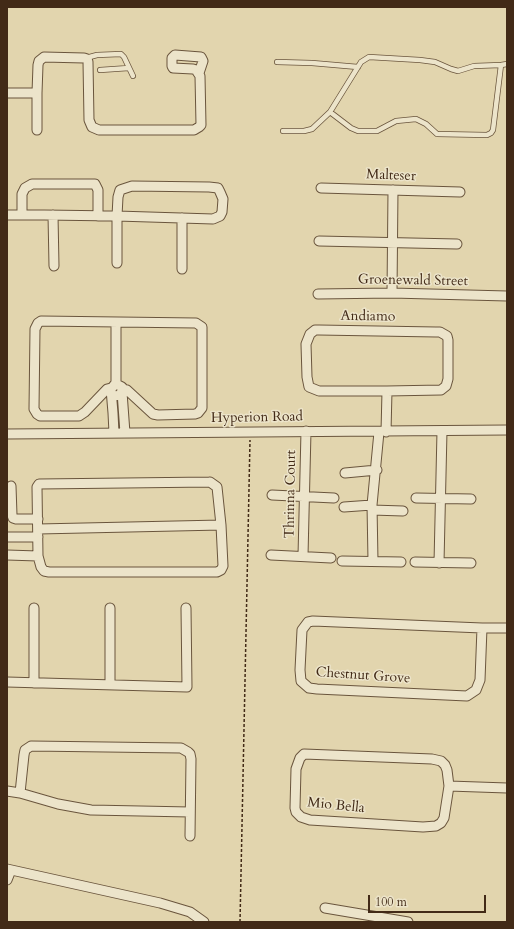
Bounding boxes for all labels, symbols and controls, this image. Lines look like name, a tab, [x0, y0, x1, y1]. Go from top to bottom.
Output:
street label: Malteser	[366, 167, 416, 185]
street label: Groenewald Street	[358, 272, 468, 290]
street label: Andiamo	[340, 308, 396, 326]
street label: Hyperion Road	[211, 409, 303, 427]
street label: Thrinna Court	[282, 450, 300, 538]
street label: Chestnut Grove	[315, 664, 411, 688]
street label: Mio Bella	[307, 795, 365, 817]
scale bar	[370, 887, 488, 913]
text: 100 m	[375, 894, 407, 910]

